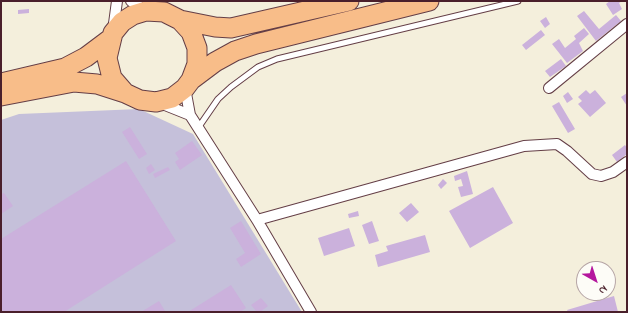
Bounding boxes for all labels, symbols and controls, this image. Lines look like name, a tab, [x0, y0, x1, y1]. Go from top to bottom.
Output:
north arrow	[576, 261, 616, 301]
text: N	[595, 281, 611, 298]

